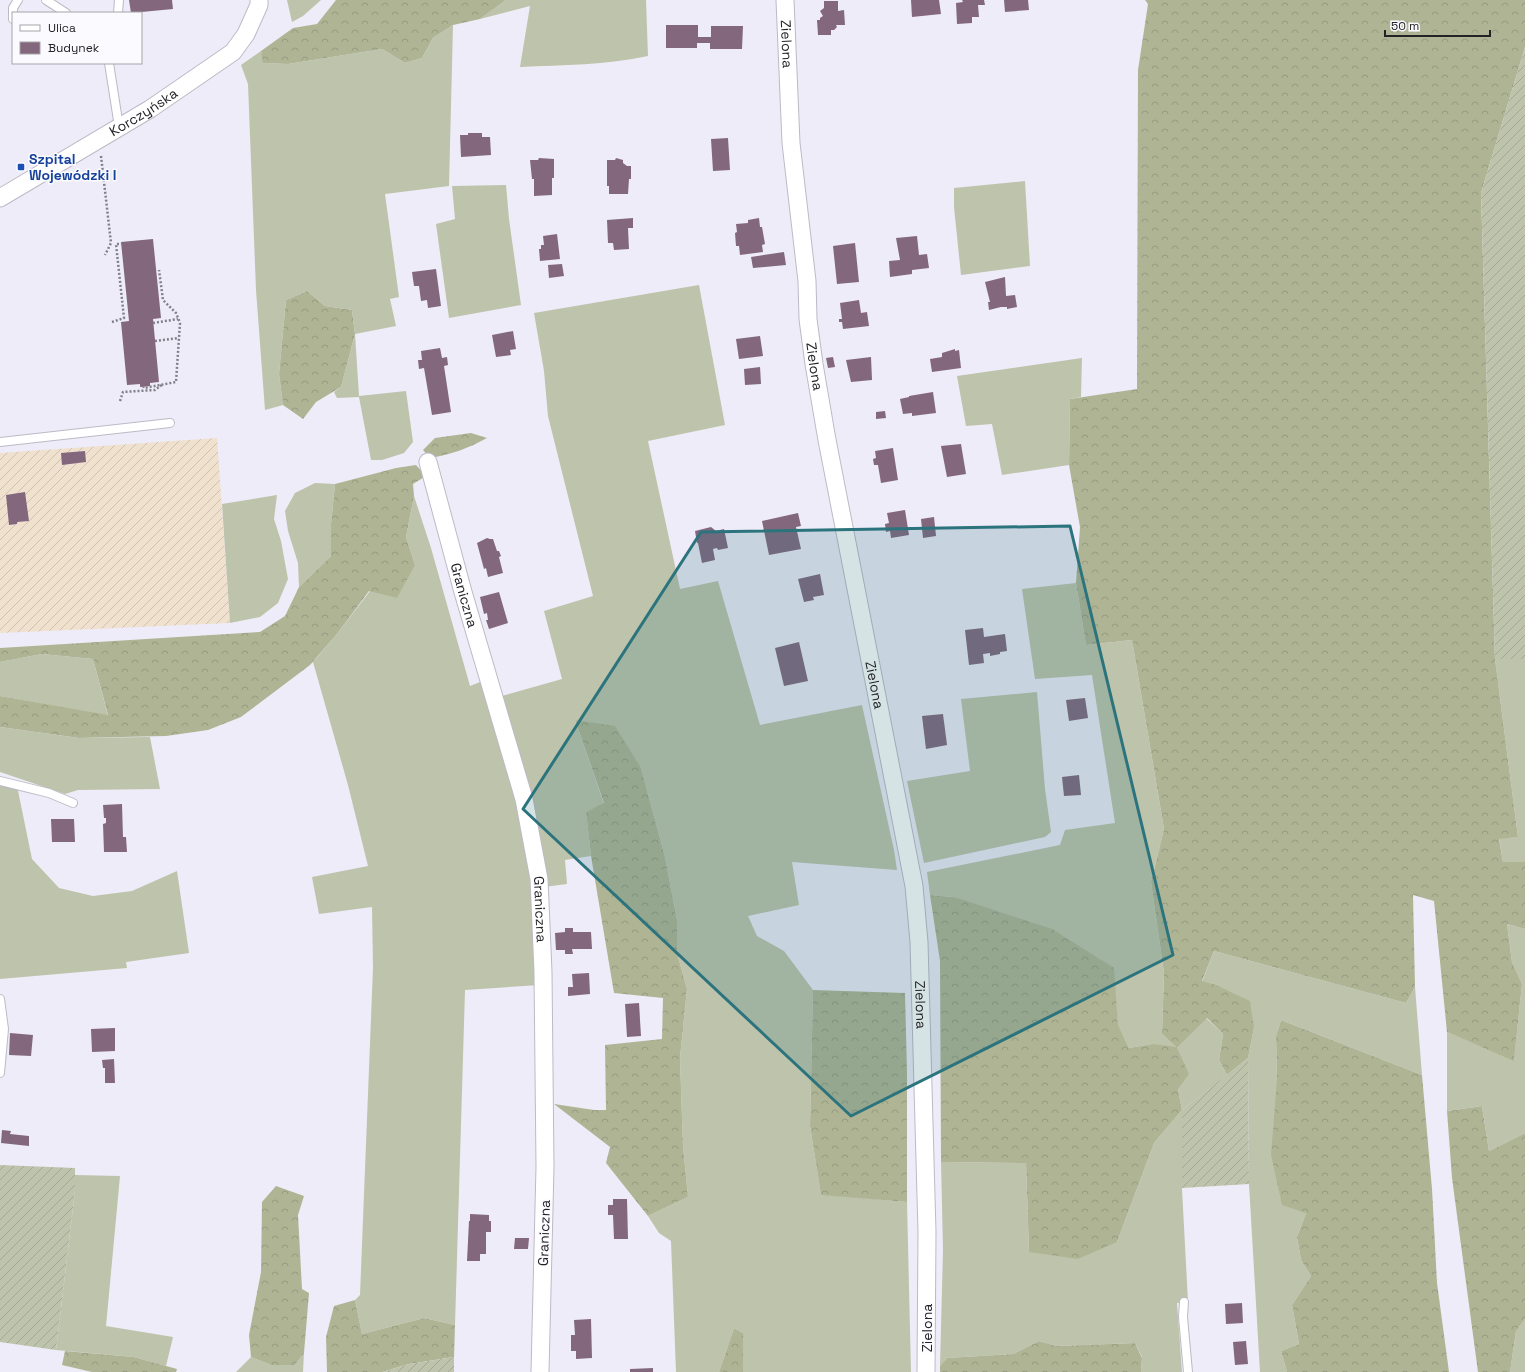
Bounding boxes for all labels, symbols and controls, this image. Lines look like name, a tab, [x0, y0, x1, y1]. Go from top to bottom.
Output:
legend	[12, 12, 142, 64]
scale bar	[1385, 12, 1490, 38]
text: 50 m	[1391, 18, 1419, 34]
street label: Zielona	[777, 19, 797, 69]
text: Ulica	[48, 20, 76, 36]
text: Budynek	[48, 40, 100, 56]
street label: Korczyńska	[106, 84, 181, 140]
place label: Szpital Wojewódzki I	[29, 150, 116, 184]
marker: Szpital Wojewódzki I	[16, 162, 26, 172]
street label: Zielona	[802, 341, 827, 392]
street label: Graniczna	[447, 561, 482, 630]
street label: Zielona	[861, 659, 888, 710]
street label: Graniczna	[530, 876, 551, 943]
street label: Zielona	[911, 980, 930, 1029]
street label: Graniczna	[534, 1200, 554, 1266]
street label: Zielona	[918, 1304, 936, 1352]

